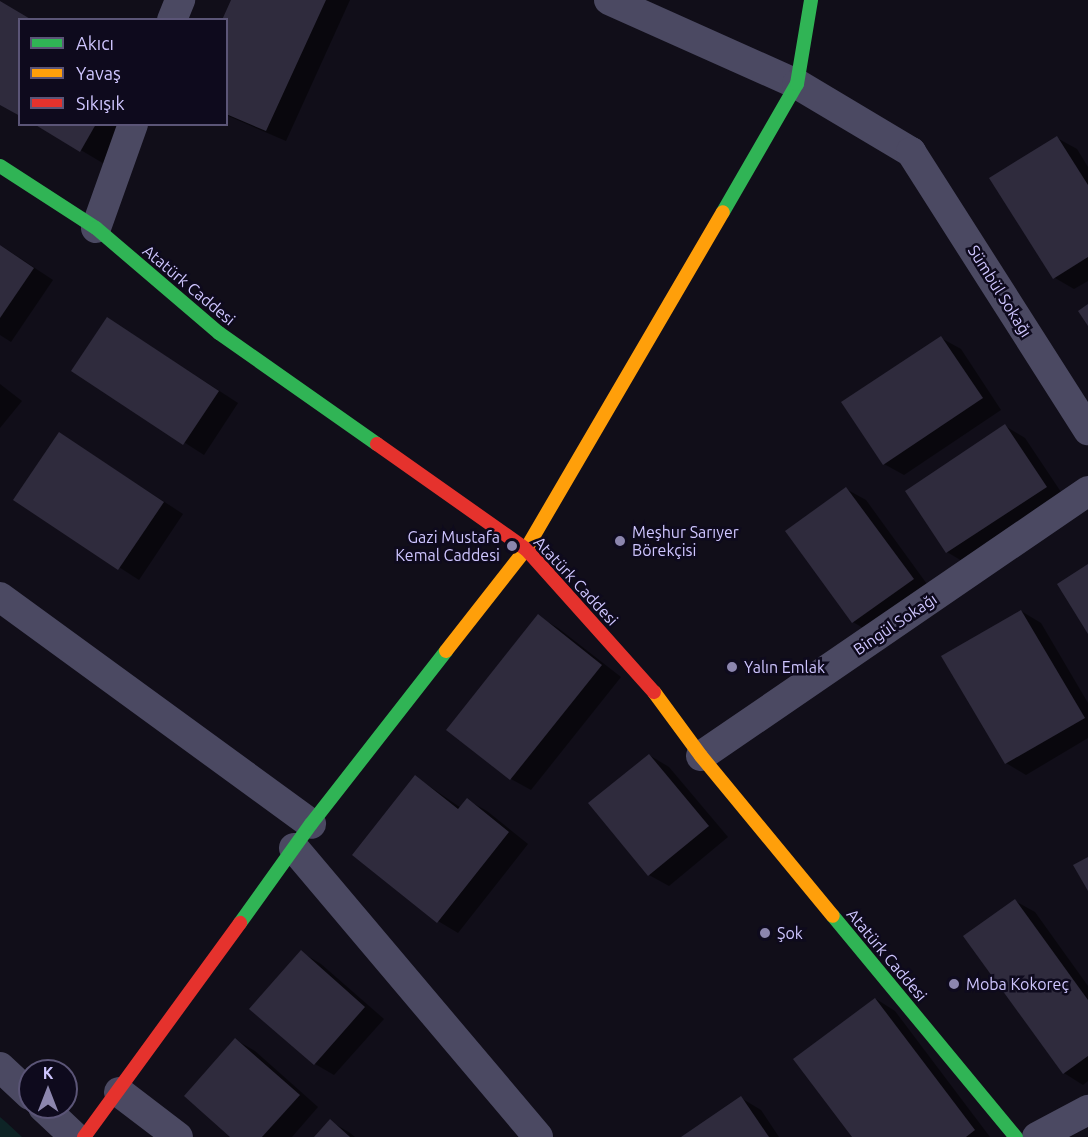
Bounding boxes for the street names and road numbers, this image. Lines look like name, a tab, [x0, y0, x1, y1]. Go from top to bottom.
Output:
street label: Atatürk Caddesi	[139, 241, 239, 329]
street label: Sümbül Sokağı	[964, 241, 1036, 341]
street label: Atatürk Caddesi	[530, 533, 622, 629]
street label: Bingül Sokağı	[850, 589, 940, 659]
street label: Atatürk Caddesi	[843, 905, 931, 1005]

